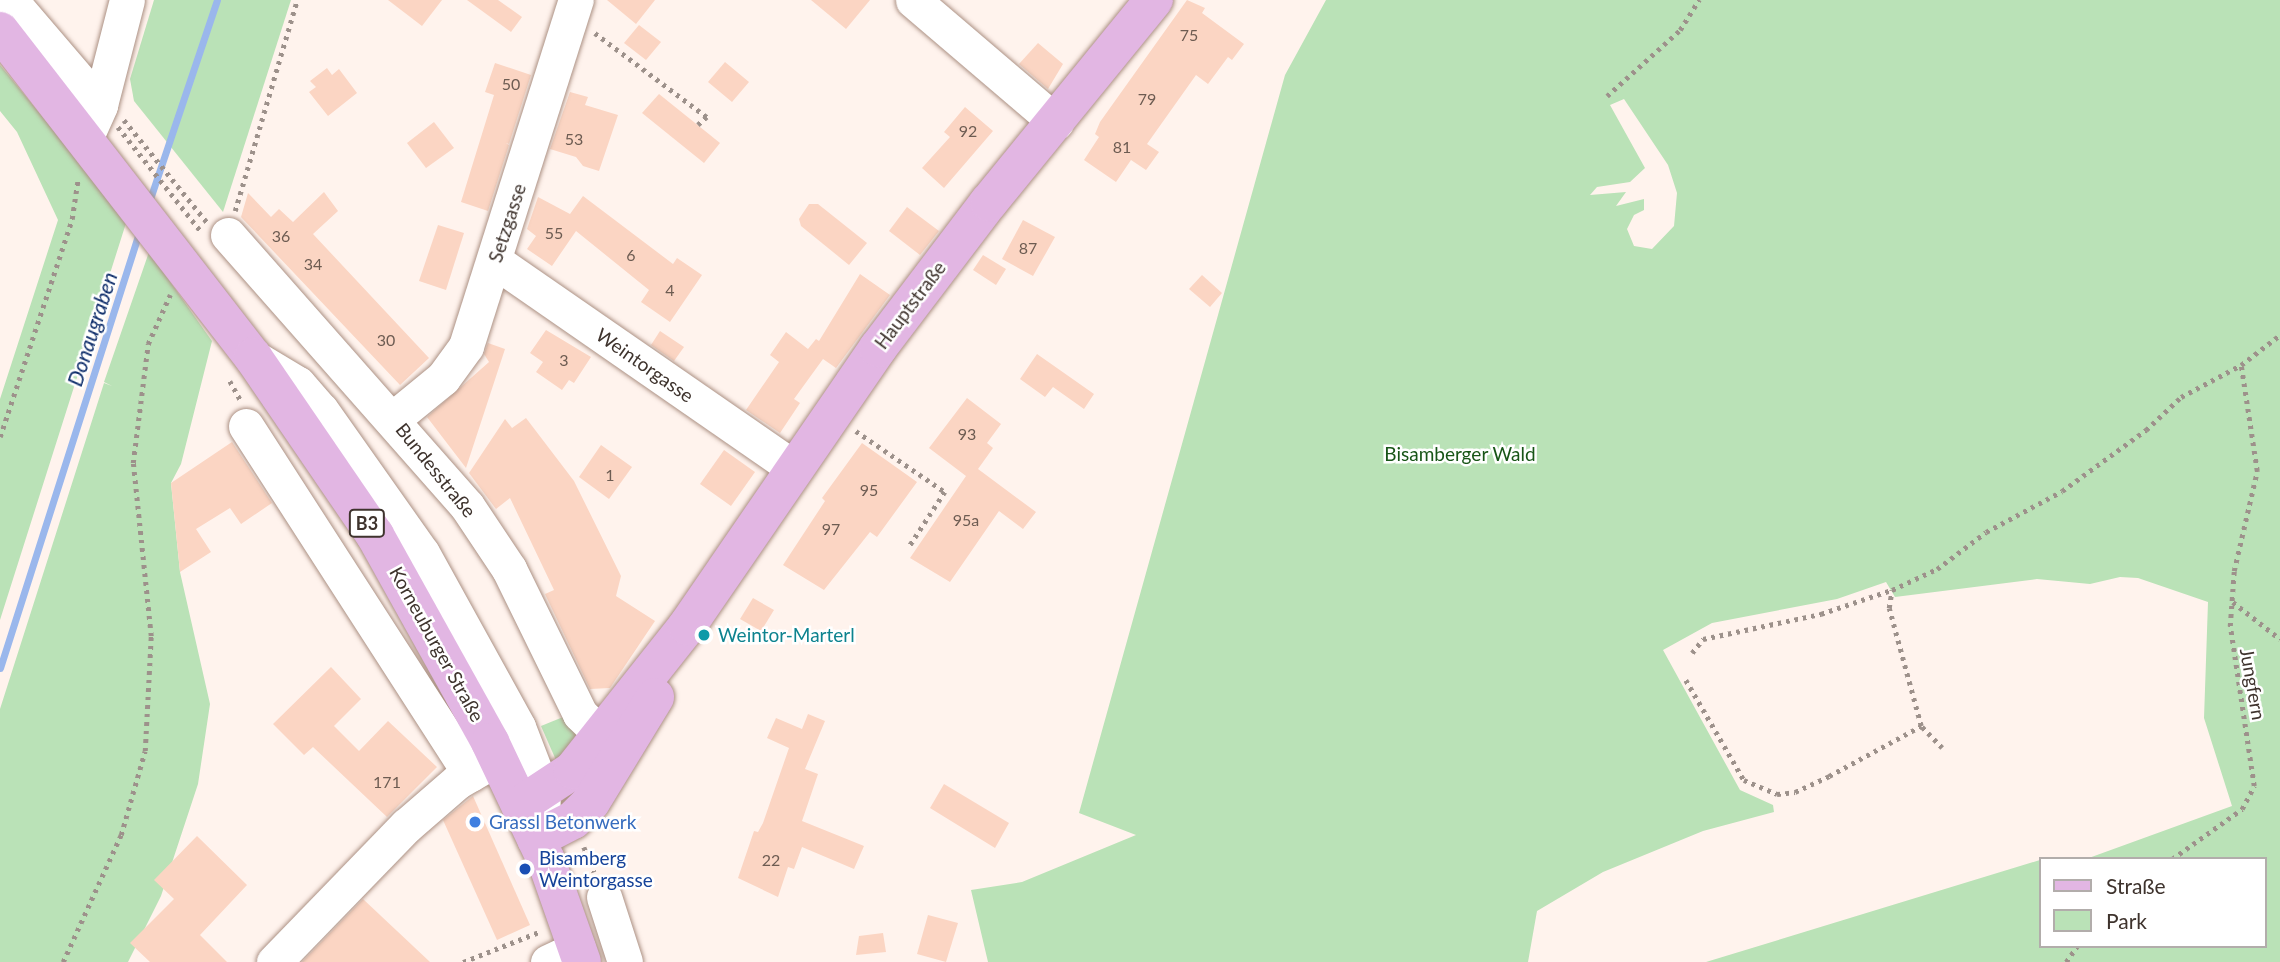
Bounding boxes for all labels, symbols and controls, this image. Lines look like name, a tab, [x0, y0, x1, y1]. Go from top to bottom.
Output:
house number: 75	[1180, 25, 1198, 45]
house number: 50	[502, 74, 520, 94]
house number: 79	[1138, 89, 1156, 109]
house number: 92	[959, 121, 977, 141]
house number: 53	[565, 129, 583, 149]
house number: 81	[1113, 137, 1131, 157]
street label: Setzgasse	[484, 181, 530, 265]
house number: 55	[545, 223, 563, 243]
house number: 36	[272, 226, 290, 246]
house number: 87	[1019, 238, 1037, 258]
house number: 6	[626, 245, 636, 265]
house number: 34	[304, 254, 322, 274]
street label: Hauptstraße	[870, 257, 950, 353]
water label: Donaugraben	[62, 269, 122, 389]
house number: 4	[665, 280, 675, 300]
street label: Weintorgasse	[592, 323, 698, 407]
house number: 30	[377, 330, 395, 350]
house number: 3	[559, 350, 569, 370]
street label: Bundesstraße	[391, 418, 481, 522]
house number: 93	[958, 424, 976, 444]
park label: Bisamberger Wald	[1384, 443, 1536, 465]
house number: 1	[605, 465, 615, 485]
house number: 95	[860, 480, 878, 500]
road number: B3	[348, 508, 386, 538]
house number: 95a	[953, 510, 979, 530]
house number: 97	[822, 519, 840, 539]
street label: Korneuburger Straße	[385, 562, 489, 726]
place label: Weintor-Marterl	[718, 624, 855, 646]
marker: Weintor-Marterl	[696, 627, 712, 643]
street label: Jungfern	[2235, 646, 2271, 722]
house number: 171	[373, 772, 401, 792]
place label: Grassl Betonwerk	[489, 811, 636, 833]
marker: Grassl Betonwerk	[467, 814, 483, 830]
place label: Bisamberg Weintorgasse	[539, 847, 653, 891]
house number: 22	[762, 850, 780, 870]
legend	[2038, 857, 2266, 948]
marker: Bisamberg Weintorgasse	[517, 861, 533, 877]
text: Straße	[2106, 873, 2166, 898]
text: Park	[2106, 908, 2147, 933]

